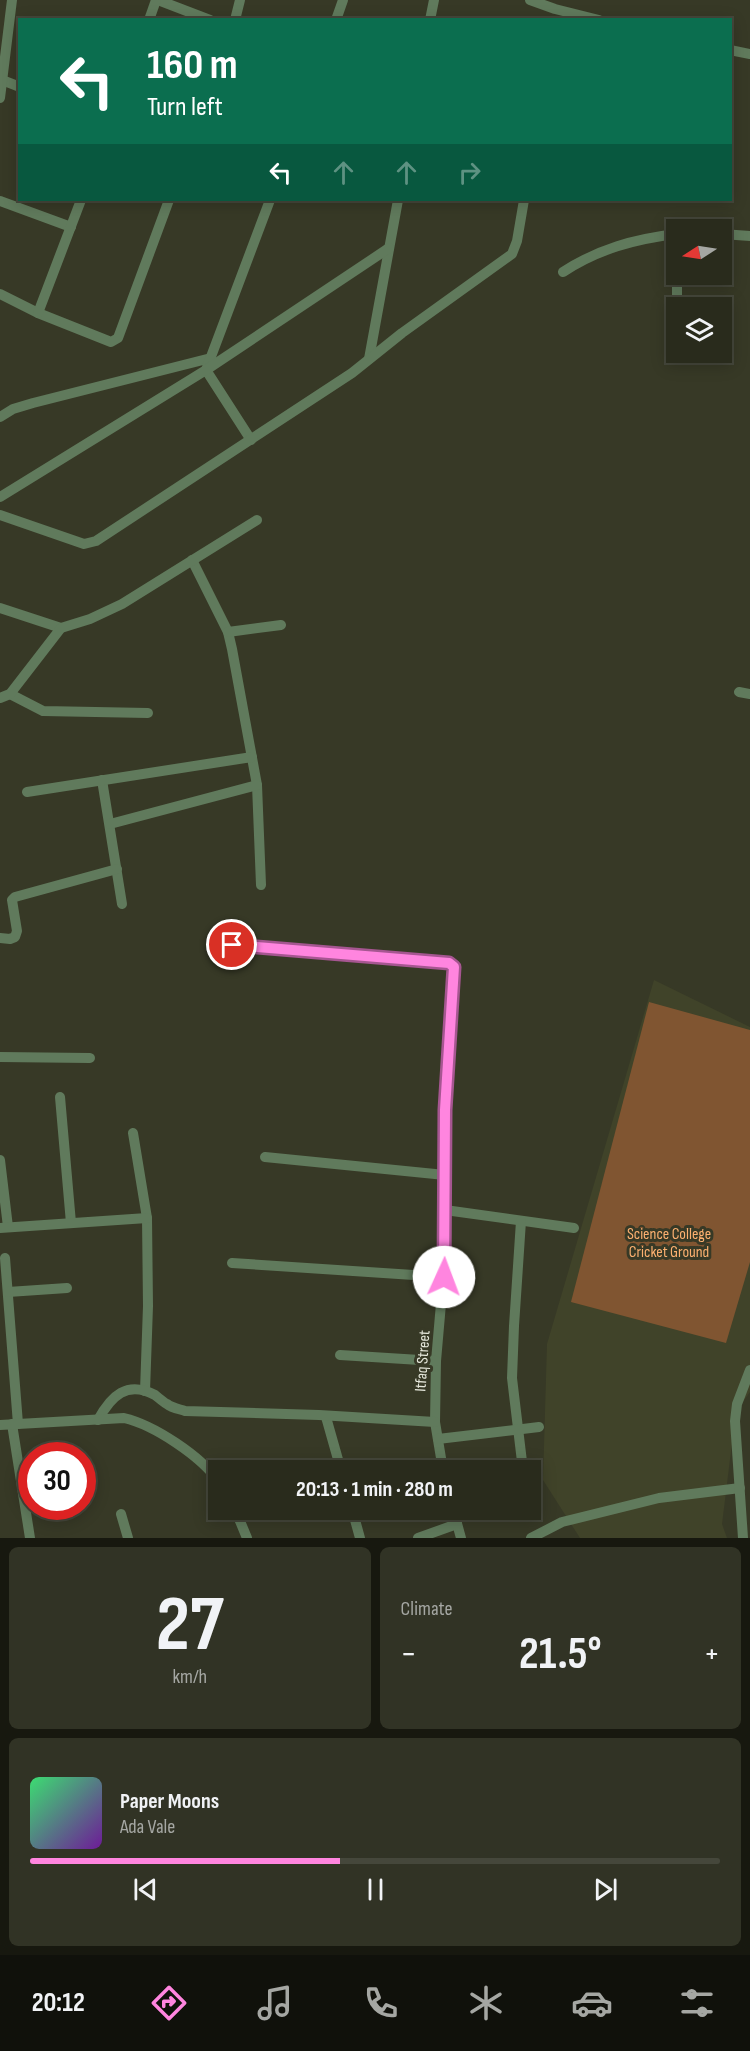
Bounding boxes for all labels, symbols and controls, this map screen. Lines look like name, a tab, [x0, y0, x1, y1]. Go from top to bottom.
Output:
text: 160 m	[147, 40, 238, 91]
icon: left	[48, 42, 126, 120]
text: Turn left	[147, 91, 223, 123]
icon: left	[264, 156, 297, 189]
icon: ahead	[327, 156, 360, 189]
icon: ahead	[390, 156, 423, 189]
icon: right	[453, 156, 486, 189]
north arrow	[666, 219, 732, 285]
map controls	[666, 219, 732, 363]
button: layers	[666, 297, 732, 363]
pin	[206, 919, 257, 970]
icon: arrive	[215, 928, 248, 961]
park label: Science College Cricket Ground	[627, 1225, 711, 1262]
position arrow	[412, 1245, 476, 1309]
street label: Itfaq Street	[411, 1329, 435, 1392]
speed limit sign: 30	[18, 1442, 96, 1520]
text: 20:13 · 1 min · 280 m	[296, 1476, 453, 1503]
text: 27	[156, 1579, 224, 1672]
text: Climate	[401, 1597, 453, 1621]
text: 21.5°	[519, 1627, 602, 1682]
text: −	[401, 1634, 417, 1674]
text: +	[704, 1634, 720, 1674]
text: km/h	[172, 1665, 207, 1689]
text: Paper Moons	[120, 1788, 219, 1815]
text: Ada Vale	[120, 1815, 175, 1839]
icon: previous	[129, 1873, 162, 1906]
icon: pause	[359, 1873, 392, 1906]
icon: next	[589, 1873, 622, 1906]
icon: directions	[148, 1982, 190, 2024]
icon: music	[254, 1982, 296, 2024]
icon: phone	[360, 1982, 402, 2024]
icon: climate	[465, 1982, 507, 2024]
icon: car	[571, 1982, 613, 2024]
icon: filters	[676, 1982, 718, 2024]
text: 20:12	[32, 1987, 85, 2019]

